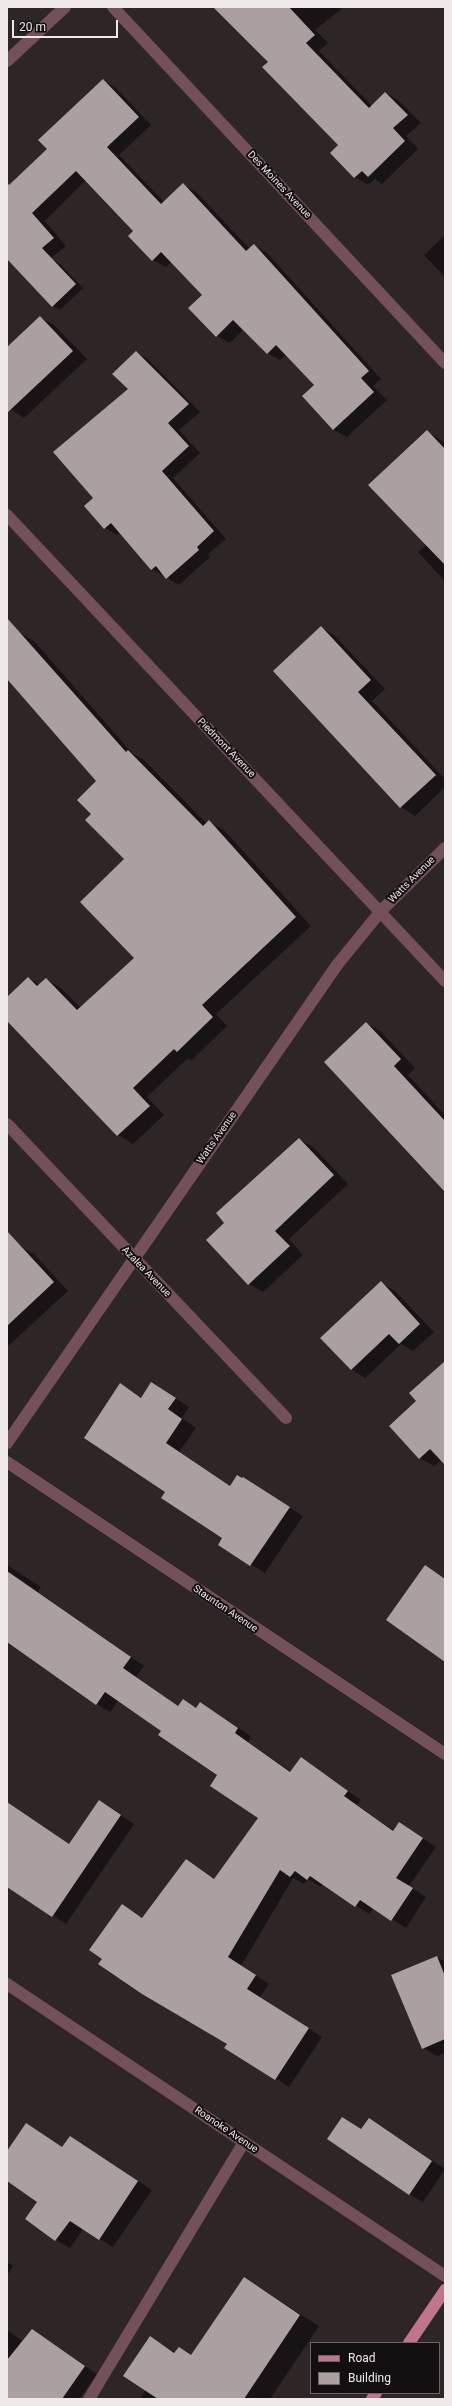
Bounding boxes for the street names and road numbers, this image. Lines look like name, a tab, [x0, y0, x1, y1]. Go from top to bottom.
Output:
street label: Des Moines Avenue	[245, 149, 313, 221]
street label: Piedmont Avenue	[195, 716, 257, 780]
street label: Watts Avenue	[386, 854, 438, 906]
street label: Watts Avenue	[195, 1110, 239, 1166]
street label: Azalea Avenue	[119, 1244, 173, 1300]
street label: Staunton Avenue	[190, 1583, 260, 1635]
street label: Roanoke Avenue	[192, 2104, 260, 2156]

